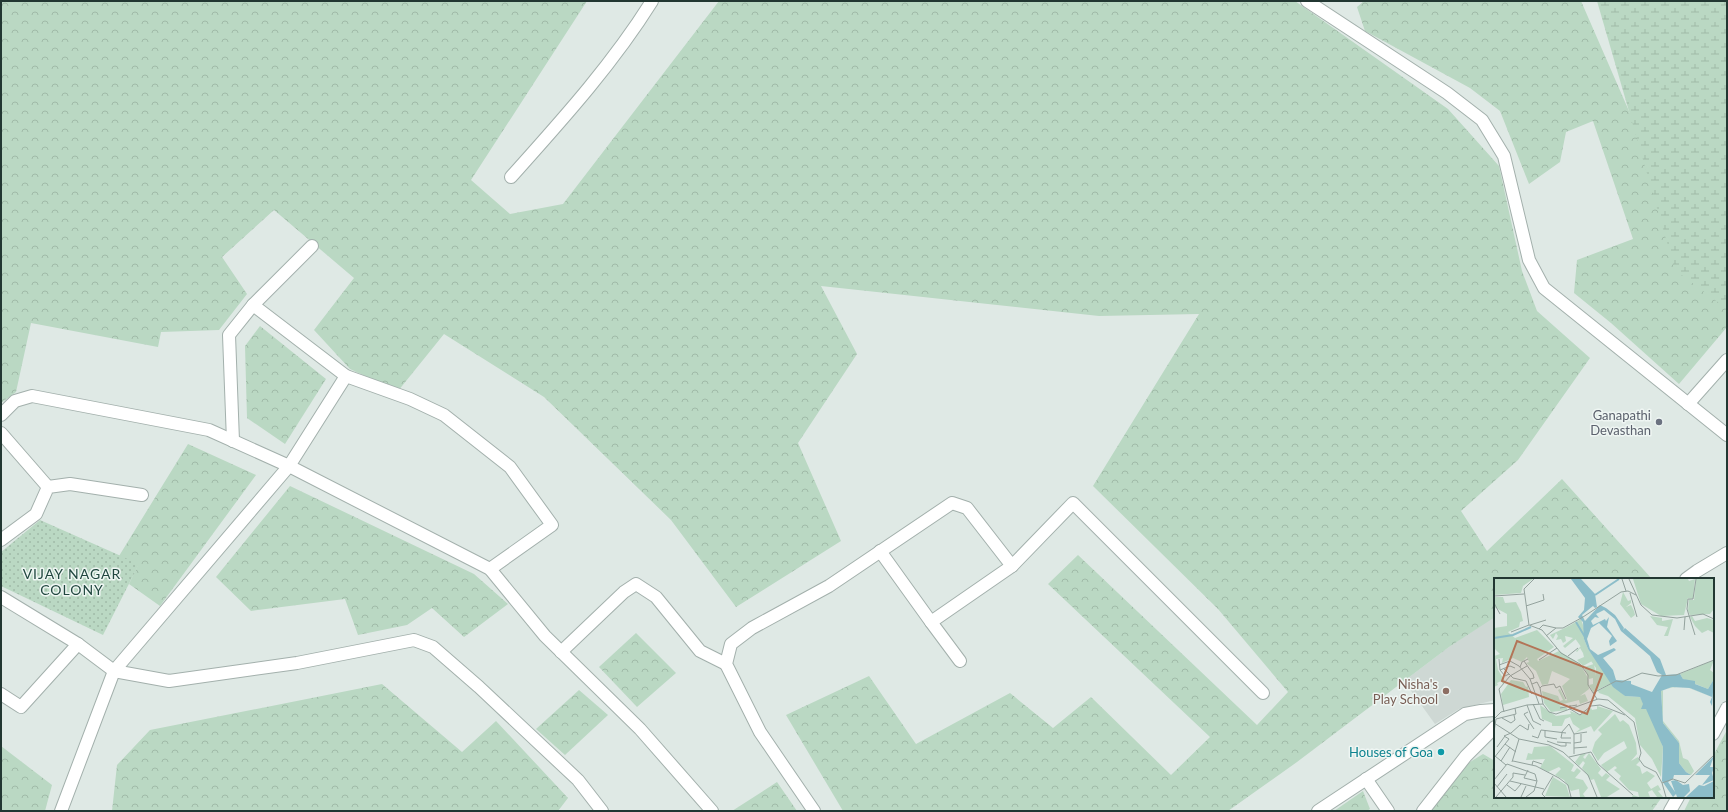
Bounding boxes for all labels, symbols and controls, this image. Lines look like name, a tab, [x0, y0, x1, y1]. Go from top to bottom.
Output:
place label: Ganapathi Devasthan	[1590, 407, 1651, 438]
marker: Ganapathi Devasthan	[1654, 417, 1664, 427]
district label: VIJAY NAGAR COLONY	[23, 565, 121, 598]
inset map	[1494, 578, 1714, 798]
place label: Nisha's Play School	[1373, 676, 1438, 707]
marker: Nisha's Play School	[1441, 686, 1451, 696]
place label: Houses of Goa	[1349, 744, 1433, 760]
marker: Houses of Goa	[1436, 747, 1446, 757]

